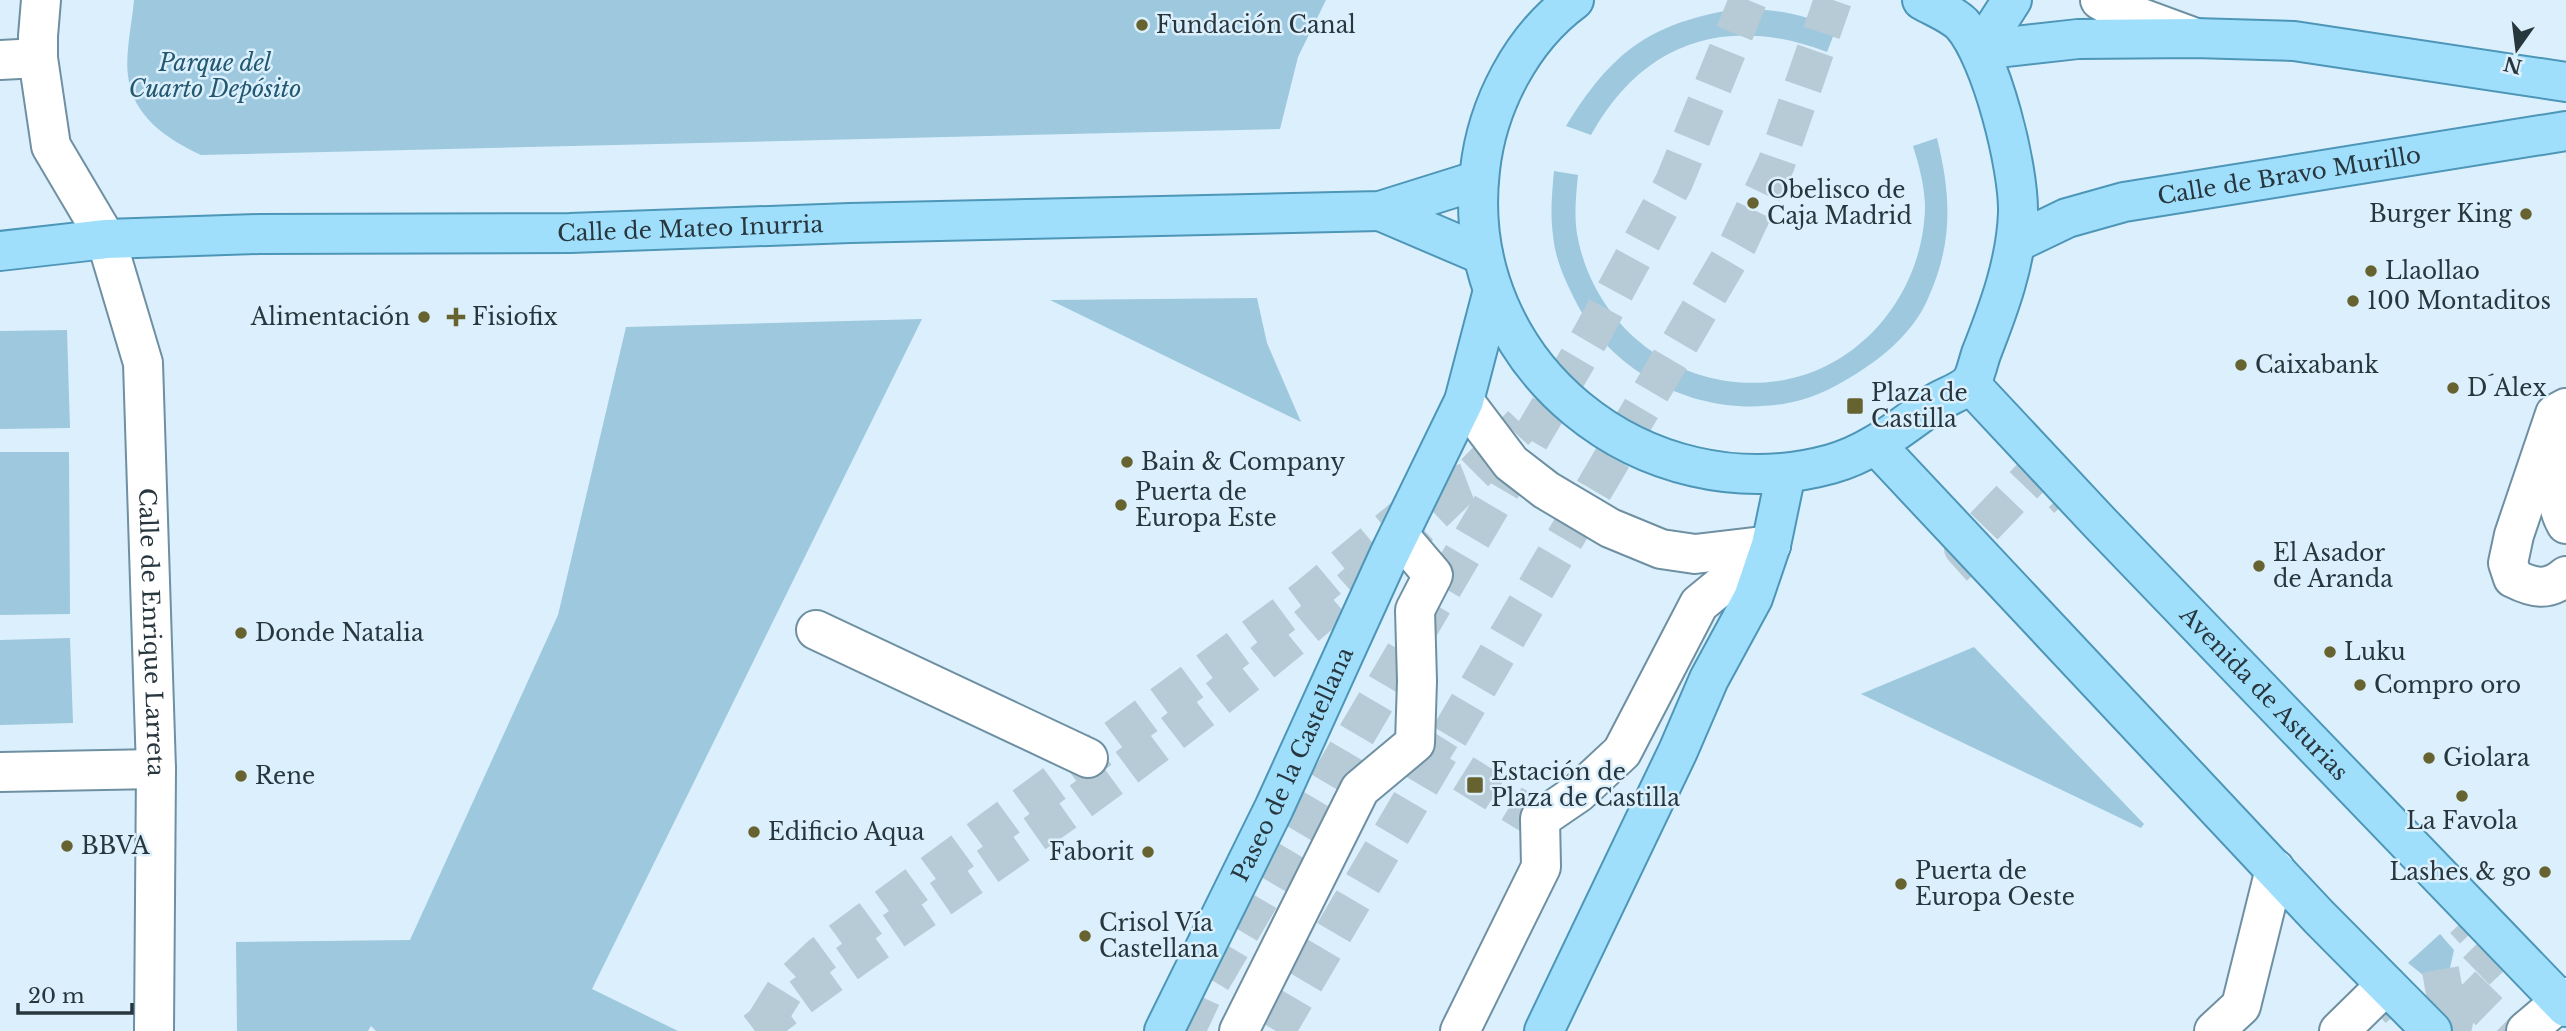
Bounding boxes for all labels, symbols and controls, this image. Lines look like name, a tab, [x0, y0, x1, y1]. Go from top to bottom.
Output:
place label: Fundación Canal	[1156, 11, 1356, 39]
north arrow	[2482, 14, 2552, 84]
marker: Fundación Canal	[1134, 17, 1150, 33]
park label: Parque del Cuarto Depósito	[129, 49, 301, 103]
text: N	[2501, 52, 2524, 78]
street label: Calle de Bravo Murillo	[2156, 141, 2423, 210]
place label: Obelisco de Caja Madrid	[1767, 176, 1912, 230]
marker: Obelisco de Caja Madrid	[1745, 195, 1761, 211]
place label: Burger King	[2369, 200, 2512, 228]
marker: Burger King	[2518, 206, 2534, 222]
street label: Calle de Mateo Inurria	[557, 210, 824, 247]
place label: Llaollao	[2385, 257, 2480, 285]
marker: Llaollao	[2363, 263, 2379, 279]
place label: 100 Montaditos	[2367, 287, 2551, 315]
marker: 100 Montaditos	[2345, 293, 2361, 309]
place label: Alimentación	[250, 303, 410, 331]
place label: Fisiofix	[472, 303, 558, 331]
marker: Fisiofix	[446, 307, 466, 327]
marker: Alimentación	[416, 309, 432, 325]
place label: Caixabank	[2255, 351, 2379, 379]
marker: Caixabank	[2233, 357, 2249, 373]
place label: D´Alex	[2467, 373, 2546, 402]
place label: Plaza de Castilla	[1871, 379, 1968, 433]
marker: D´Alex	[2445, 380, 2461, 396]
marker: Plaza de Castilla	[1845, 396, 1865, 416]
place label: Bain & Company	[1141, 448, 1345, 476]
marker: Bain & Company	[1119, 454, 1135, 470]
place label: Puerta de Europa Este	[1135, 478, 1277, 532]
street label: Calle de Enrique Larreta	[133, 488, 170, 777]
marker: Puerta de Europa Este	[1113, 497, 1129, 513]
place label: El Asador de Aranda	[2273, 539, 2393, 593]
marker: El Asador de Aranda	[2251, 558, 2267, 574]
street label: Avenida de Asturias	[2174, 600, 2354, 786]
place label: Donde Natalia	[255, 619, 424, 647]
marker: Donde Natalia	[233, 625, 249, 641]
place label: Luku	[2344, 638, 2406, 666]
street label: Paseo de la Castellana	[1226, 643, 1359, 886]
marker: Luku	[2322, 644, 2338, 660]
place label: Compro oro	[2374, 671, 2521, 699]
marker: Compro oro	[2352, 677, 2368, 693]
place label: Giolara	[2443, 744, 2530, 772]
marker: Giolara	[2421, 750, 2437, 766]
place label: Estación de Plaza de Castilla	[1491, 758, 1680, 812]
place label: Rene	[255, 762, 315, 790]
marker: Rene	[233, 768, 249, 784]
marker: Estación de Plaza de Castilla	[1465, 775, 1485, 795]
marker: La Favola	[2454, 788, 2470, 804]
place label: La Favola	[2406, 807, 2518, 835]
place label: Edificio Aqua	[768, 818, 925, 846]
marker: Edificio Aqua	[746, 824, 762, 840]
place label: BBVA	[81, 832, 151, 860]
marker: BBVA	[59, 838, 75, 854]
place label: Faborit	[1049, 838, 1134, 866]
marker: Faborit	[1140, 844, 1156, 860]
place label: Puerta de Europa Oeste	[1915, 857, 2075, 911]
place label: Lashes & go	[2390, 858, 2531, 886]
marker: Lashes & go	[2537, 864, 2553, 880]
marker: Puerta de Europa Oeste	[1893, 876, 1909, 892]
place label: Crisol Vía Castellana	[1099, 909, 1219, 963]
marker: Crisol Vía Castellana	[1077, 928, 1093, 944]
scale bar	[18, 972, 131, 1016]
text: 20 m	[28, 983, 85, 1009]

